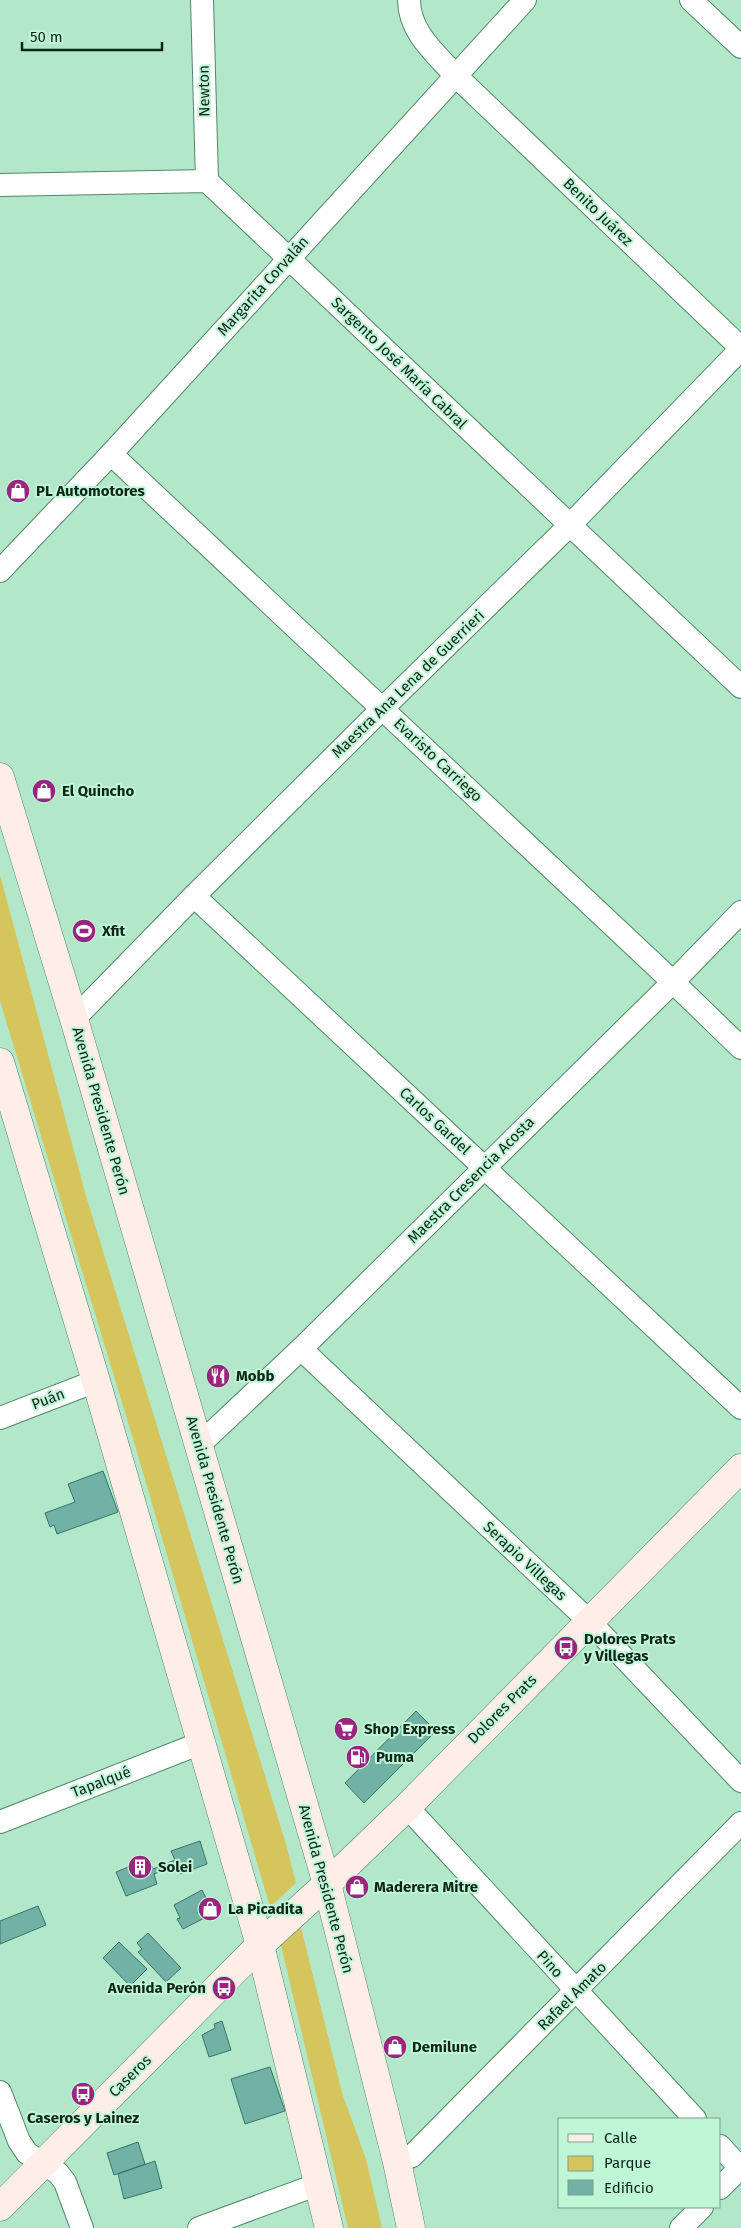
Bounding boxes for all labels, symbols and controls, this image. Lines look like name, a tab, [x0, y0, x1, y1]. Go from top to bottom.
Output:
scale bar	[22, 20, 162, 52]
text: 50 m	[30, 28, 63, 46]
street label: Newton	[195, 65, 213, 117]
street label: Benito Juárez	[559, 174, 637, 250]
street label: Margarita Corvalán	[214, 233, 312, 339]
street label: Sargento José María Cabral	[327, 293, 471, 433]
shop icon: PL Automotores	[5, 478, 31, 504]
place label: PL Automotores	[36, 482, 145, 500]
street label: Maestra Ana Lena de Guerrieri	[328, 606, 488, 762]
street label: Evaristo Carriego	[390, 714, 486, 806]
shop icon: El Quincho	[31, 778, 57, 804]
place label: El Quincho	[62, 782, 134, 800]
sports icon: Xfit	[71, 918, 97, 944]
place label: Xfit	[101, 922, 125, 940]
street label: Avenida Presidente Perón	[68, 1025, 134, 1197]
street label: Carlos Gardel	[396, 1083, 475, 1159]
street label: Maestra Cresencia Acosta	[404, 1113, 538, 1247]
restaurant icon: Mobb	[205, 1363, 231, 1389]
place label: Mobb	[236, 1367, 275, 1385]
street label: Puán	[29, 1385, 67, 1413]
street label: Avenida Presidente Perón	[182, 1414, 248, 1586]
street label: Serapio Villegas	[479, 1518, 571, 1604]
place label: Dolores Prats y Villegas	[583, 1630, 676, 1665]
bus stop icon: Dolores Prats y Villegas	[553, 1635, 579, 1661]
street label: Dolores Prats	[464, 1671, 540, 1747]
supermarket icon: Shop Express	[333, 1716, 359, 1742]
place label: Shop Express	[364, 1720, 455, 1738]
fuel station icon: Puma	[345, 1744, 371, 1770]
place label: Puma	[376, 1748, 414, 1766]
street label: Tapalqué	[69, 1762, 133, 1802]
street label: Avenida Presidente Perón	[295, 1803, 357, 1975]
building icon: Solei	[127, 1854, 153, 1880]
place label: Solei	[158, 1858, 192, 1876]
shop icon: Maderera Mitre	[344, 1874, 370, 1900]
place label: Maderera Mitre	[374, 1878, 478, 1896]
shop icon: La Picadita	[197, 1896, 223, 1922]
place label: La Picadita	[228, 1900, 303, 1918]
street label: Pino	[533, 1947, 567, 1981]
street label: Rafael Amato	[534, 1958, 610, 2034]
bus stop icon: Avenida Perón	[211, 1975, 237, 2001]
place label: Avenida Perón	[107, 1979, 206, 1997]
shop icon: Demilune	[382, 2034, 408, 2060]
place label: Demilune	[412, 2038, 477, 2056]
street label: Caseros	[105, 2051, 155, 2101]
bus stop icon: Caseros y Lainez	[70, 2081, 96, 2107]
place label: Caseros y Lainez	[27, 2109, 139, 2127]
legend	[558, 2118, 721, 2208]
text: Calle	[604, 2129, 637, 2147]
text: Parque	[604, 2154, 651, 2172]
text: Edificio	[604, 2179, 654, 2197]

